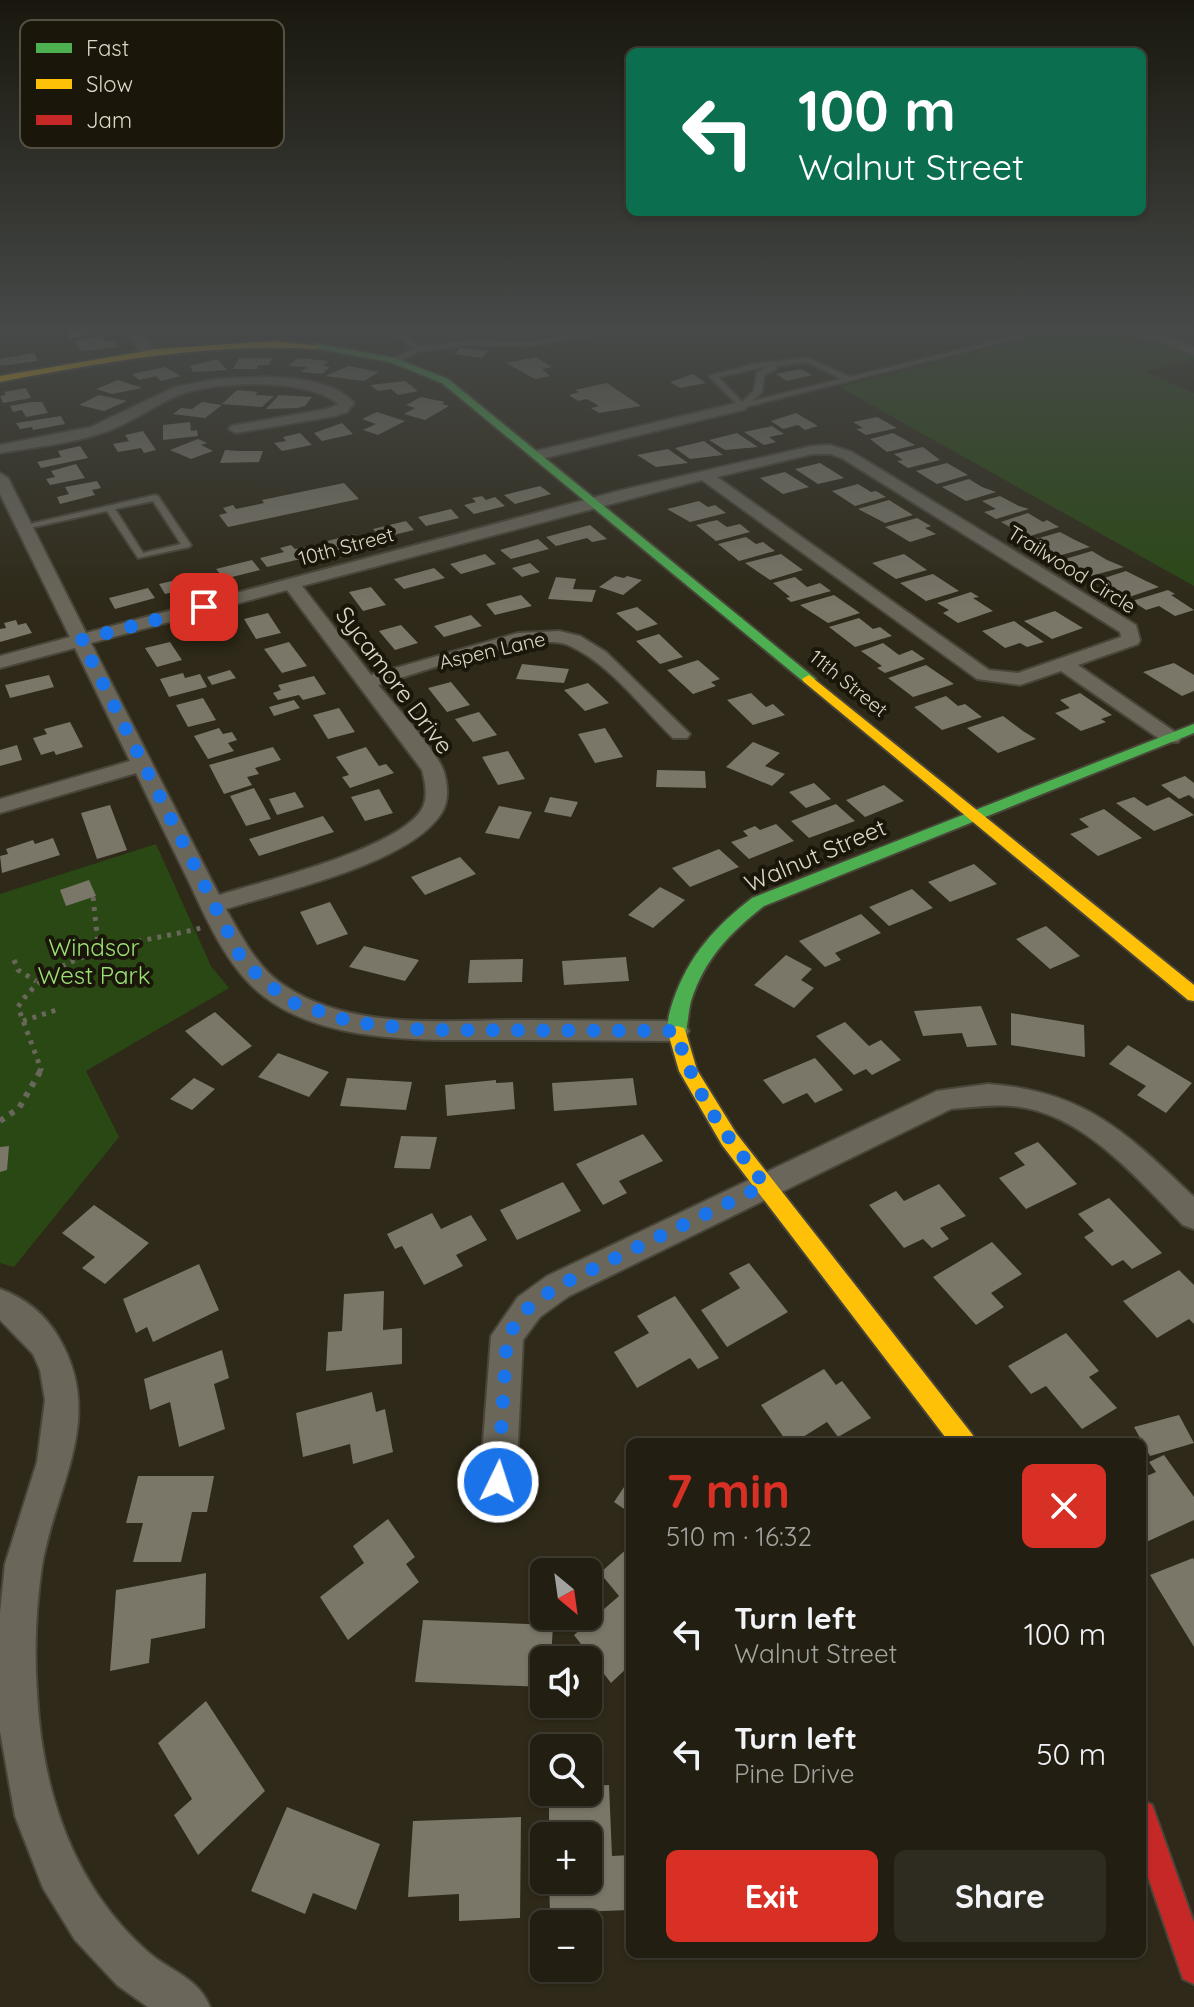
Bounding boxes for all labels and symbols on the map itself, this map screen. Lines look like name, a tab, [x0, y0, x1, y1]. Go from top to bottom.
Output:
legend	[20, 20, 284, 148]
text: Fast	[86, 34, 129, 62]
text: Slow	[86, 70, 133, 98]
text: Jam	[86, 106, 132, 134]
street label: Trailwood Circle	[1003, 520, 1141, 618]
street label: 10th Street	[296, 521, 397, 571]
pin	[170, 573, 238, 641]
street label: Sycamore Drive	[330, 600, 460, 760]
street label: Aspen Lane	[436, 626, 548, 674]
street label: 11th Street	[805, 644, 893, 722]
street label: Walnut Street	[740, 812, 890, 898]
park label: Windsor West Park	[37, 932, 151, 990]
position arrow	[456, 1440, 540, 1524]
north arrow	[530, 1558, 602, 1630]

